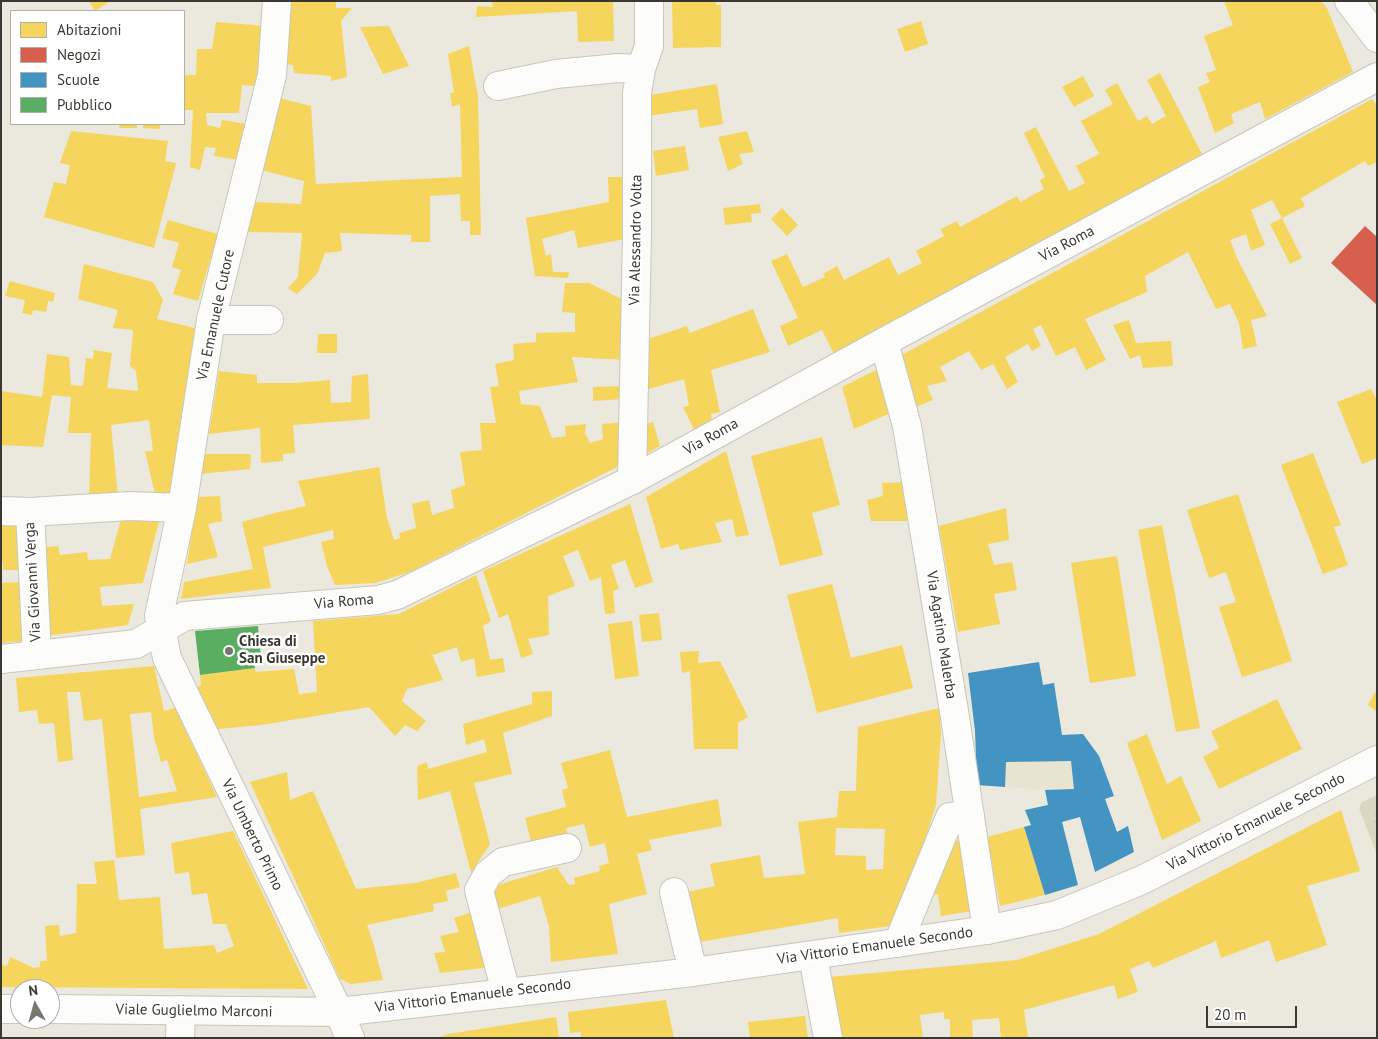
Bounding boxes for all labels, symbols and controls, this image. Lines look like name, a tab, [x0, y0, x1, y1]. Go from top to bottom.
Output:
legend	[10, 10, 185, 125]
text: Abitazioni	[57, 20, 121, 39]
text: Negozi	[57, 45, 101, 64]
text: Scuole	[57, 70, 100, 89]
text: Pubblico	[57, 95, 112, 114]
street label: Via Alessandro Volta	[626, 174, 646, 306]
street label: Via Roma	[1036, 222, 1098, 266]
street label: Via Emanuele Cutore	[193, 248, 239, 382]
street label: Via Roma	[680, 415, 742, 459]
street label: Via Giovanni Verga	[21, 522, 45, 642]
street label: Via Agatino Malerba	[922, 570, 960, 700]
street label: Via Roma	[313, 590, 375, 614]
place label: Chiesa di San Giuseppe	[239, 633, 325, 668]
marker: Chiesa di San Giuseppe	[223, 645, 235, 657]
street label: Via Vittorio Emanuele Secondo	[1164, 769, 1348, 875]
street label: Via Umberto Primo	[217, 777, 287, 893]
street label: Via Vittorio Emanuele Secondo	[776, 923, 974, 969]
street label: Via Vittorio Emanuele Secondo	[374, 975, 572, 1017]
north arrow	[10, 979, 60, 1029]
text: N	[28, 981, 39, 1000]
scale bar	[1208, 996, 1299, 1028]
street label: Viale Guglielmo Marconi	[115, 1001, 273, 1021]
text: 20 m	[1214, 1005, 1247, 1024]

